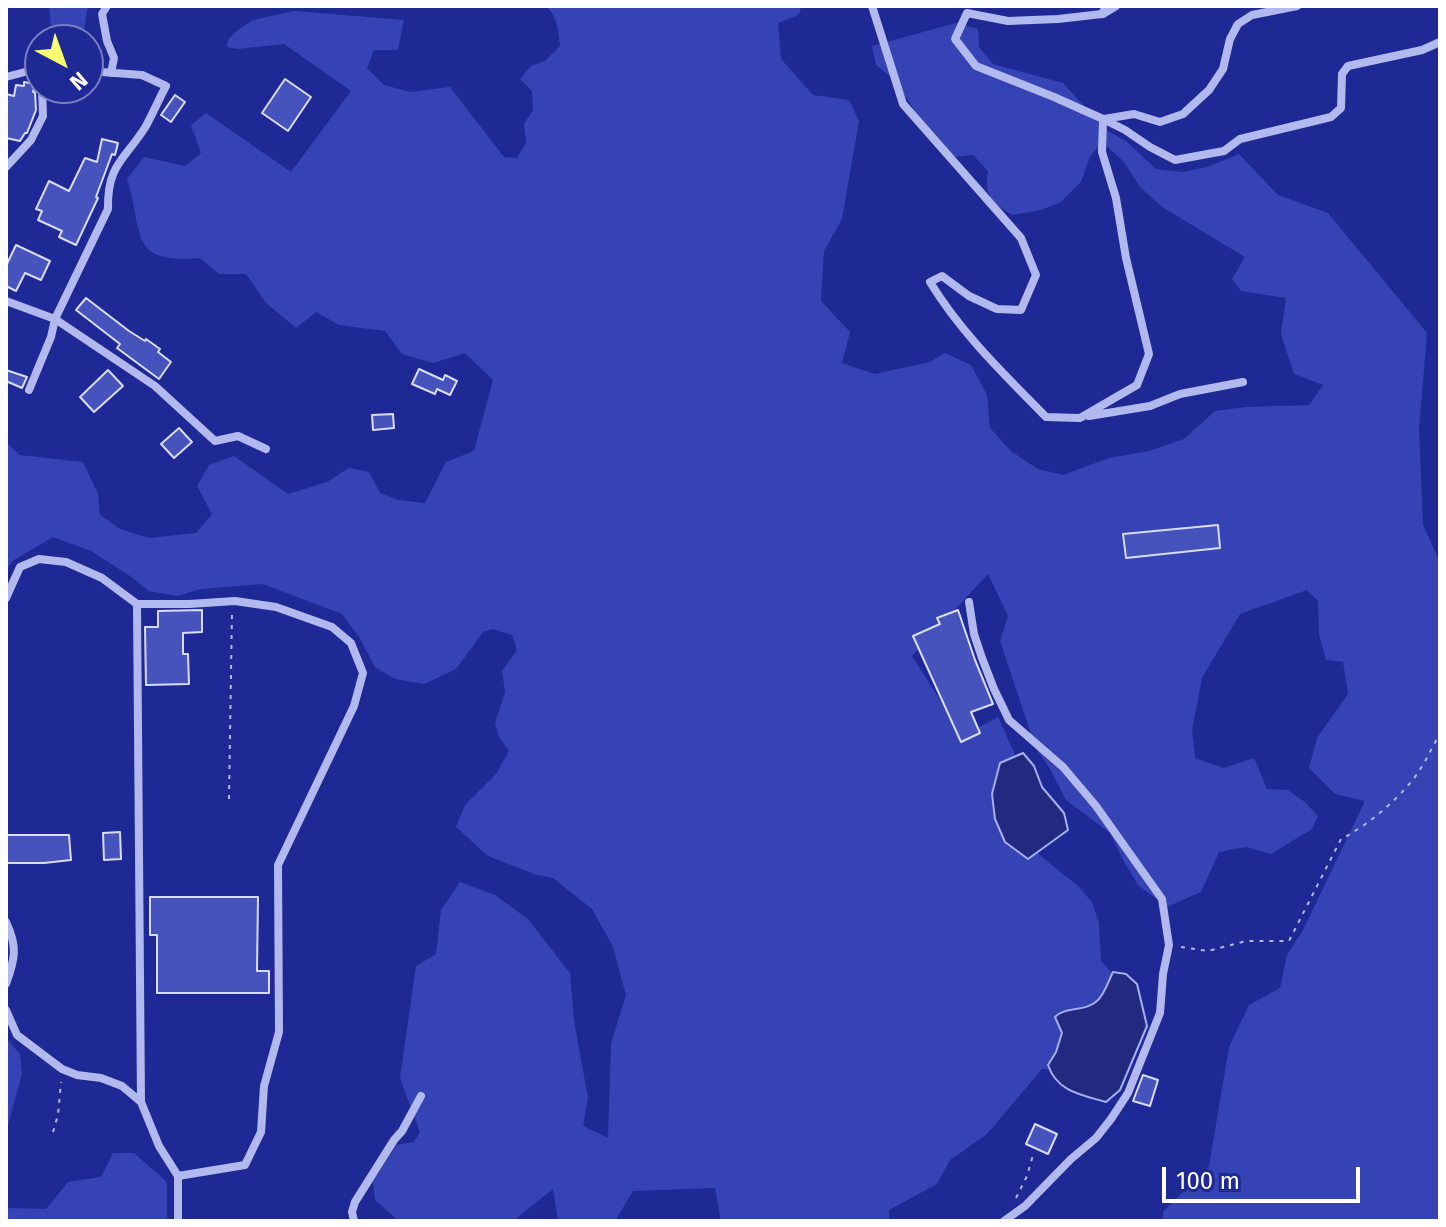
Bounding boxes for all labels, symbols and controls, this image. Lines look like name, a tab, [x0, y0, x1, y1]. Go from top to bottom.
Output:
north arrow	[24, 24, 104, 104]
text: N	[64, 66, 93, 96]
scale bar	[1166, 1151, 1364, 1201]
text: 100 m	[1176, 1167, 1240, 1195]

